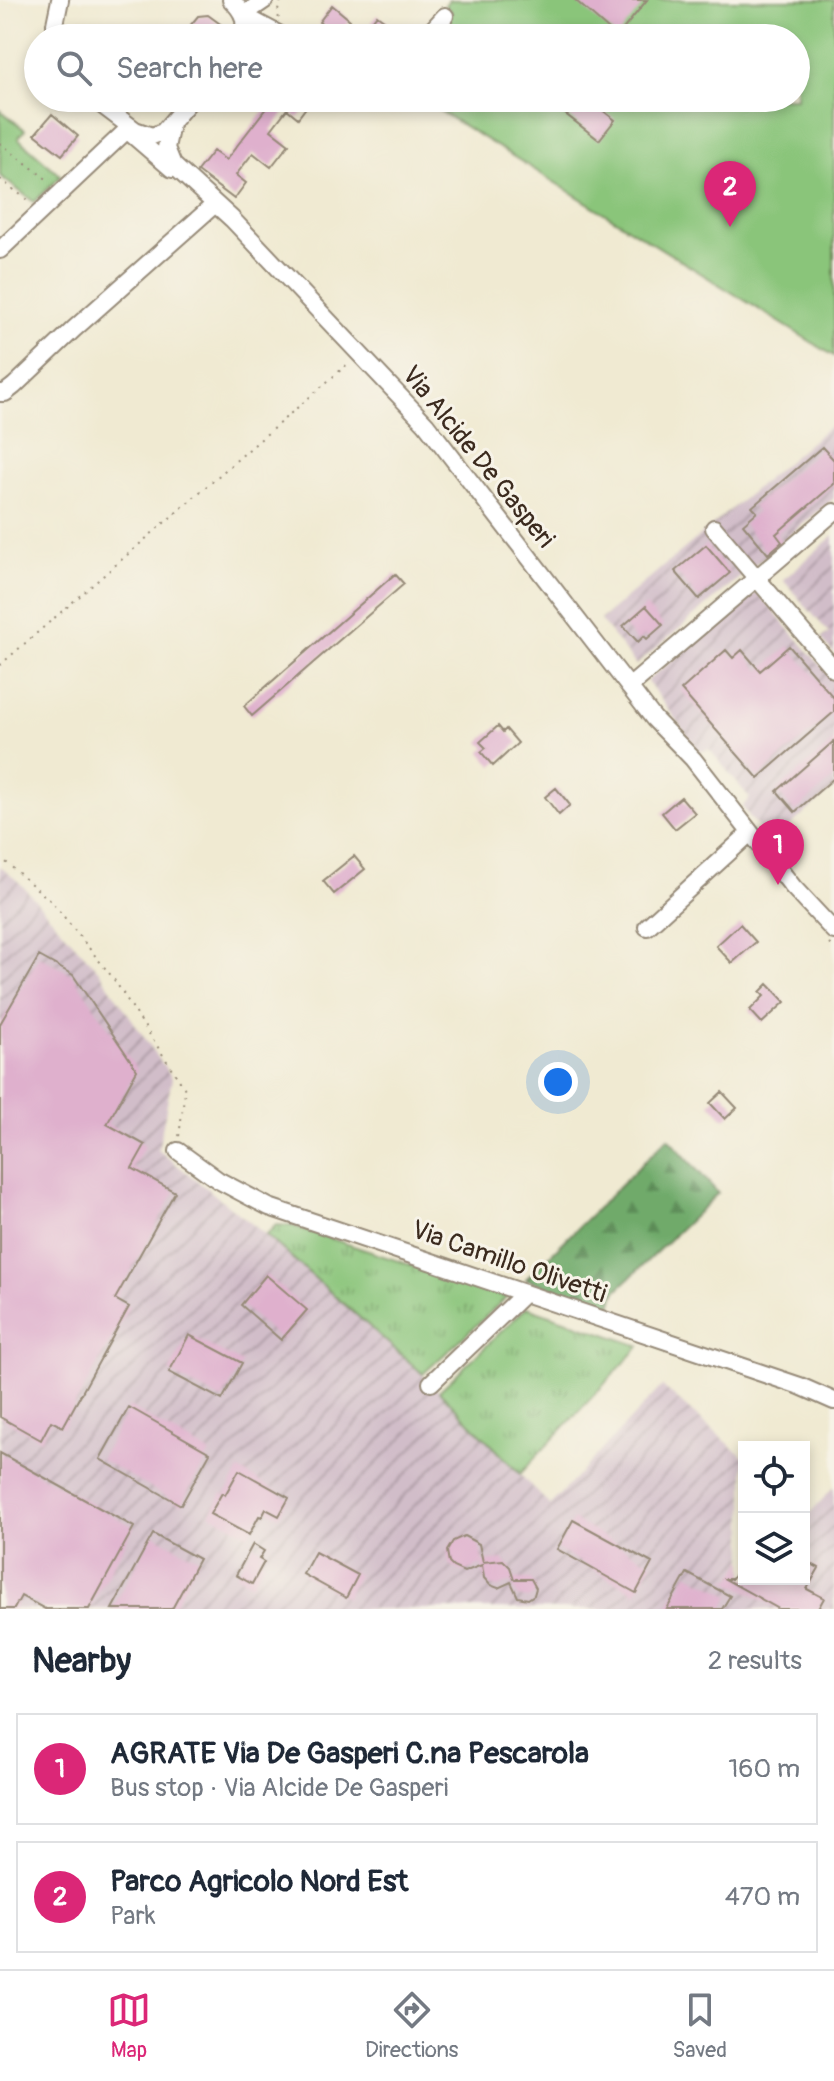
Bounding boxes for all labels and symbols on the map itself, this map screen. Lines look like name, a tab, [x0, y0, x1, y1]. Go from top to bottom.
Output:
pin: 2	[704, 161, 756, 227]
street label: Via Alcide De Gasperi	[395, 359, 561, 555]
pin: 1	[752, 819, 804, 885]
your location	[538, 1062, 578, 1102]
street label: Via Camillo Olivetti	[407, 1214, 611, 1310]

